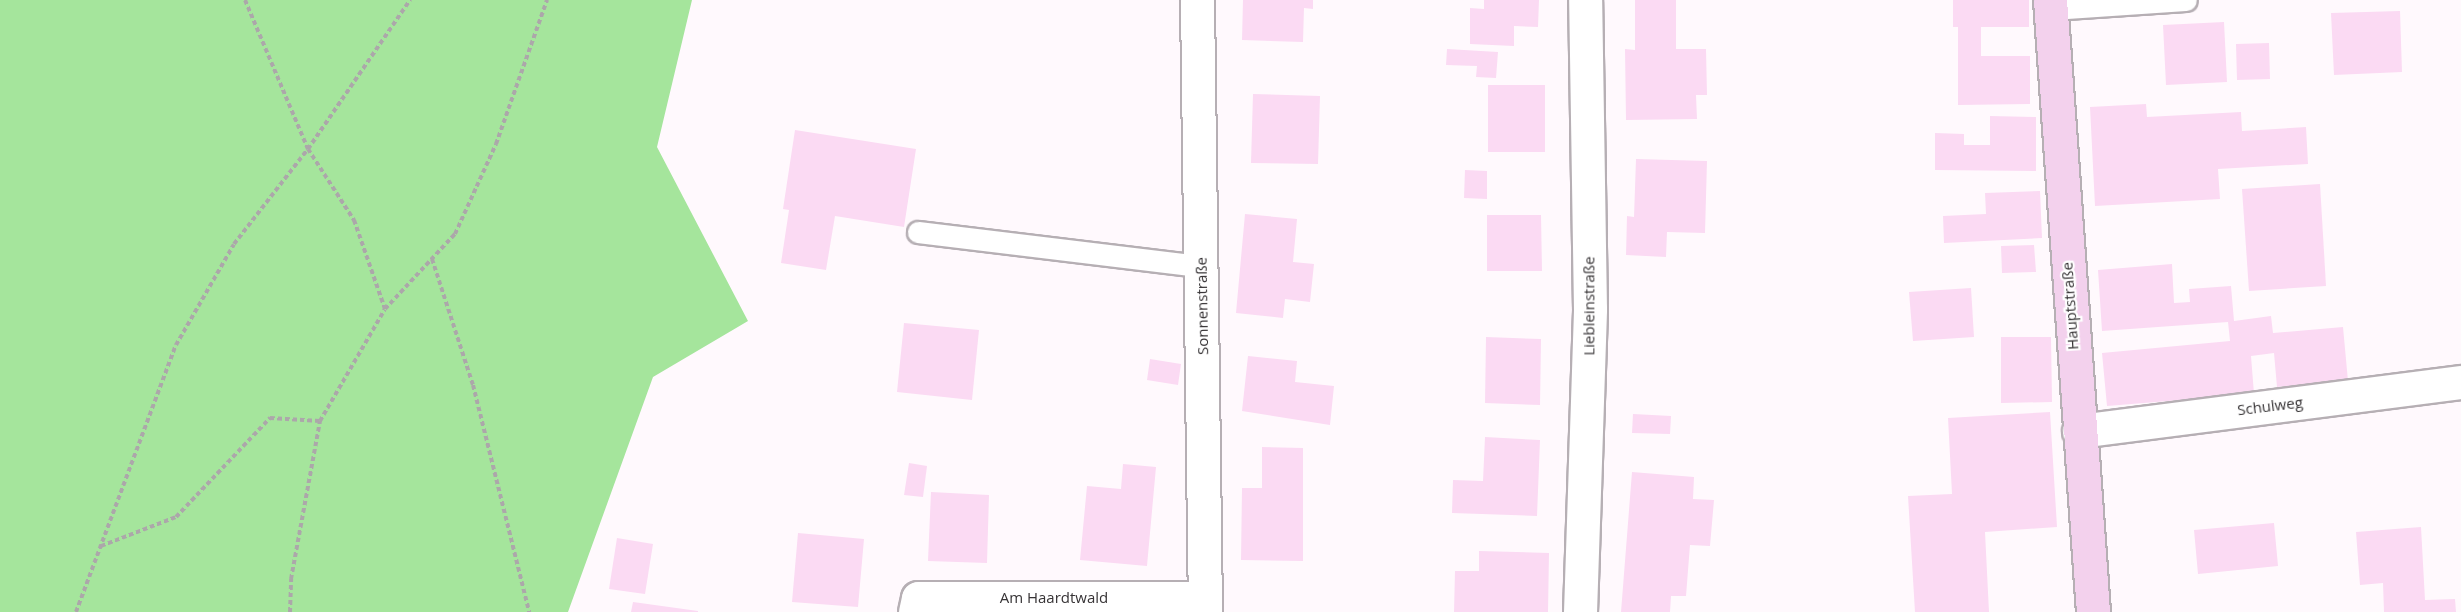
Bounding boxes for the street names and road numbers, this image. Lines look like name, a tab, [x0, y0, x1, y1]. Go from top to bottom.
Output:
street label: Liebleinstraße	[1580, 256, 1598, 356]
street label: Sonnenstraße	[1192, 257, 1212, 355]
street label: Hauptstraße	[2058, 262, 2082, 350]
street label: Schulweg	[2236, 393, 2304, 419]
street label: Am Haardtwald	[1000, 589, 1108, 607]

